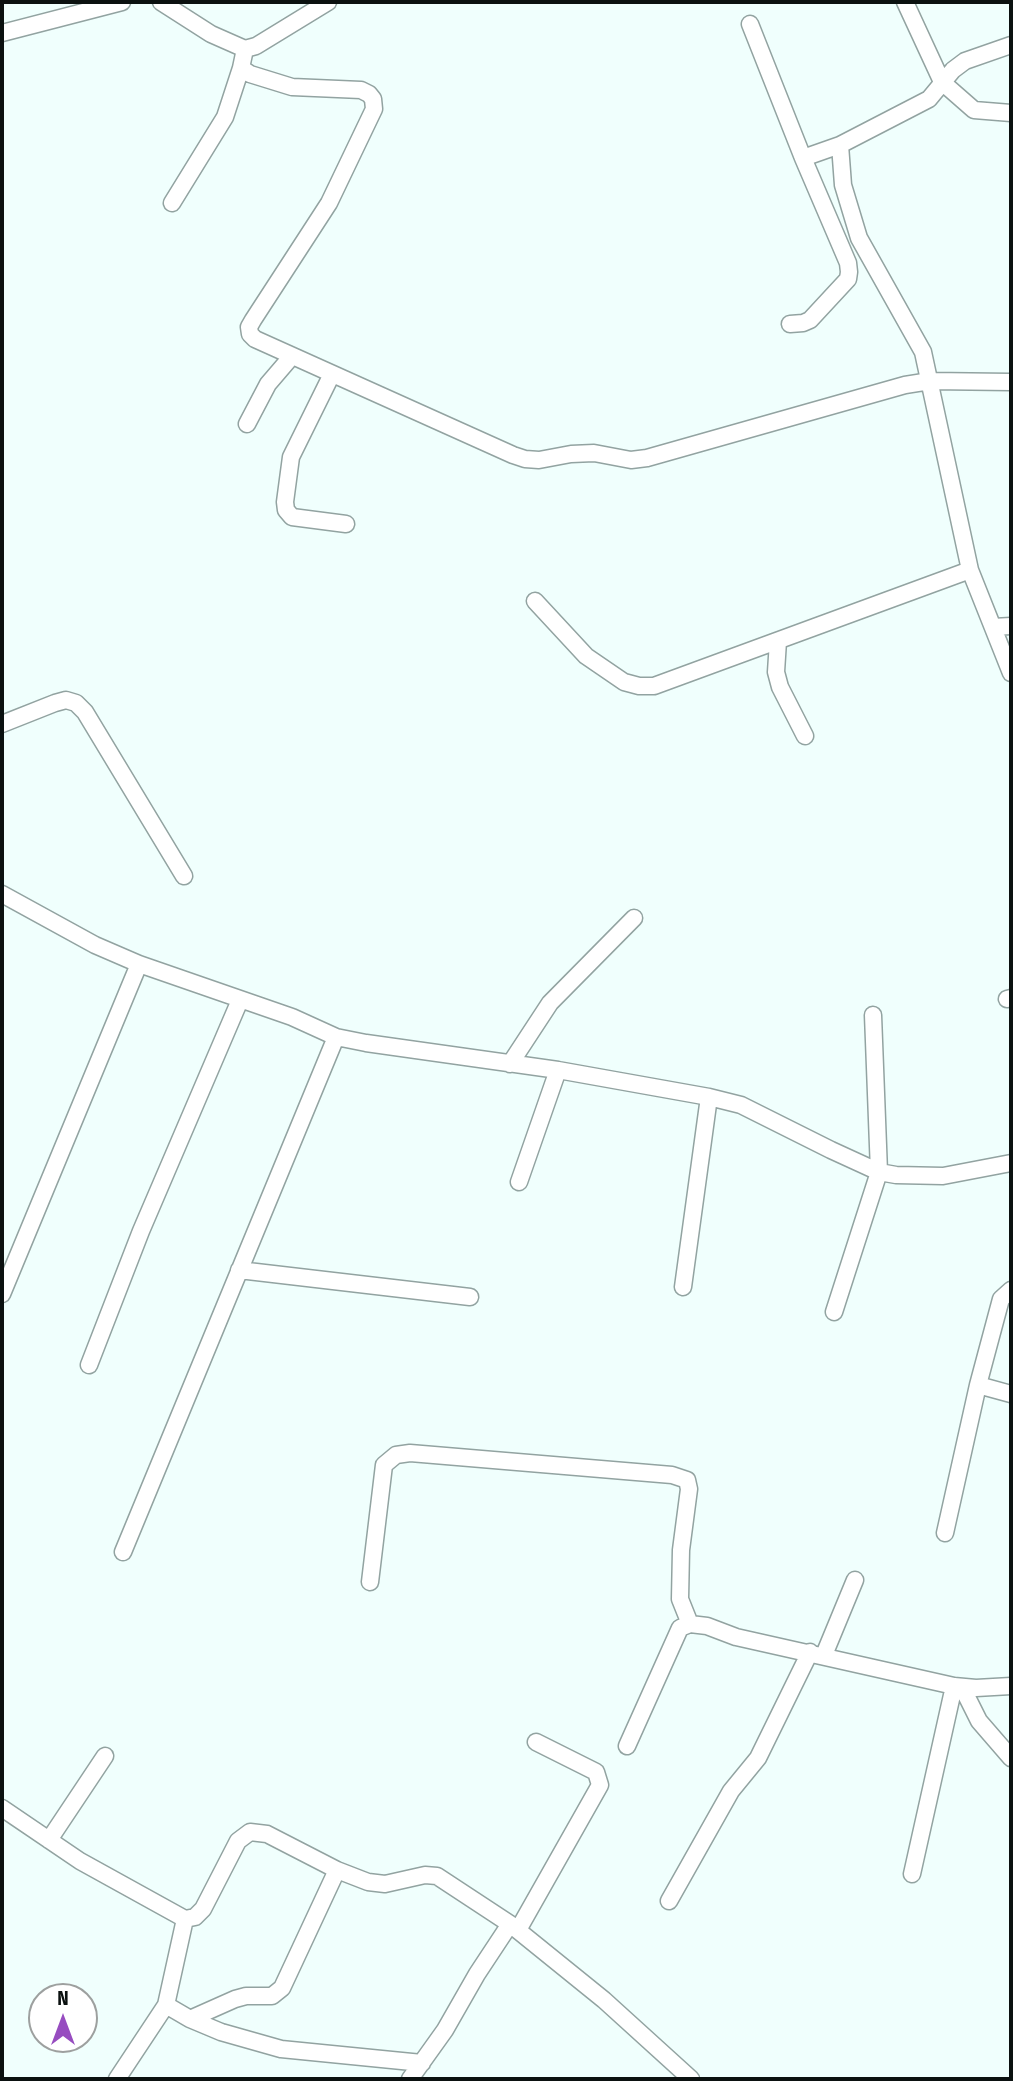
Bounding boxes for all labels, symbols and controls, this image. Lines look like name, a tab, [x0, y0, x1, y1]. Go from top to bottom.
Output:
north arrow	[28, 1983, 98, 2053]
text: N	[57, 1987, 69, 2010]

